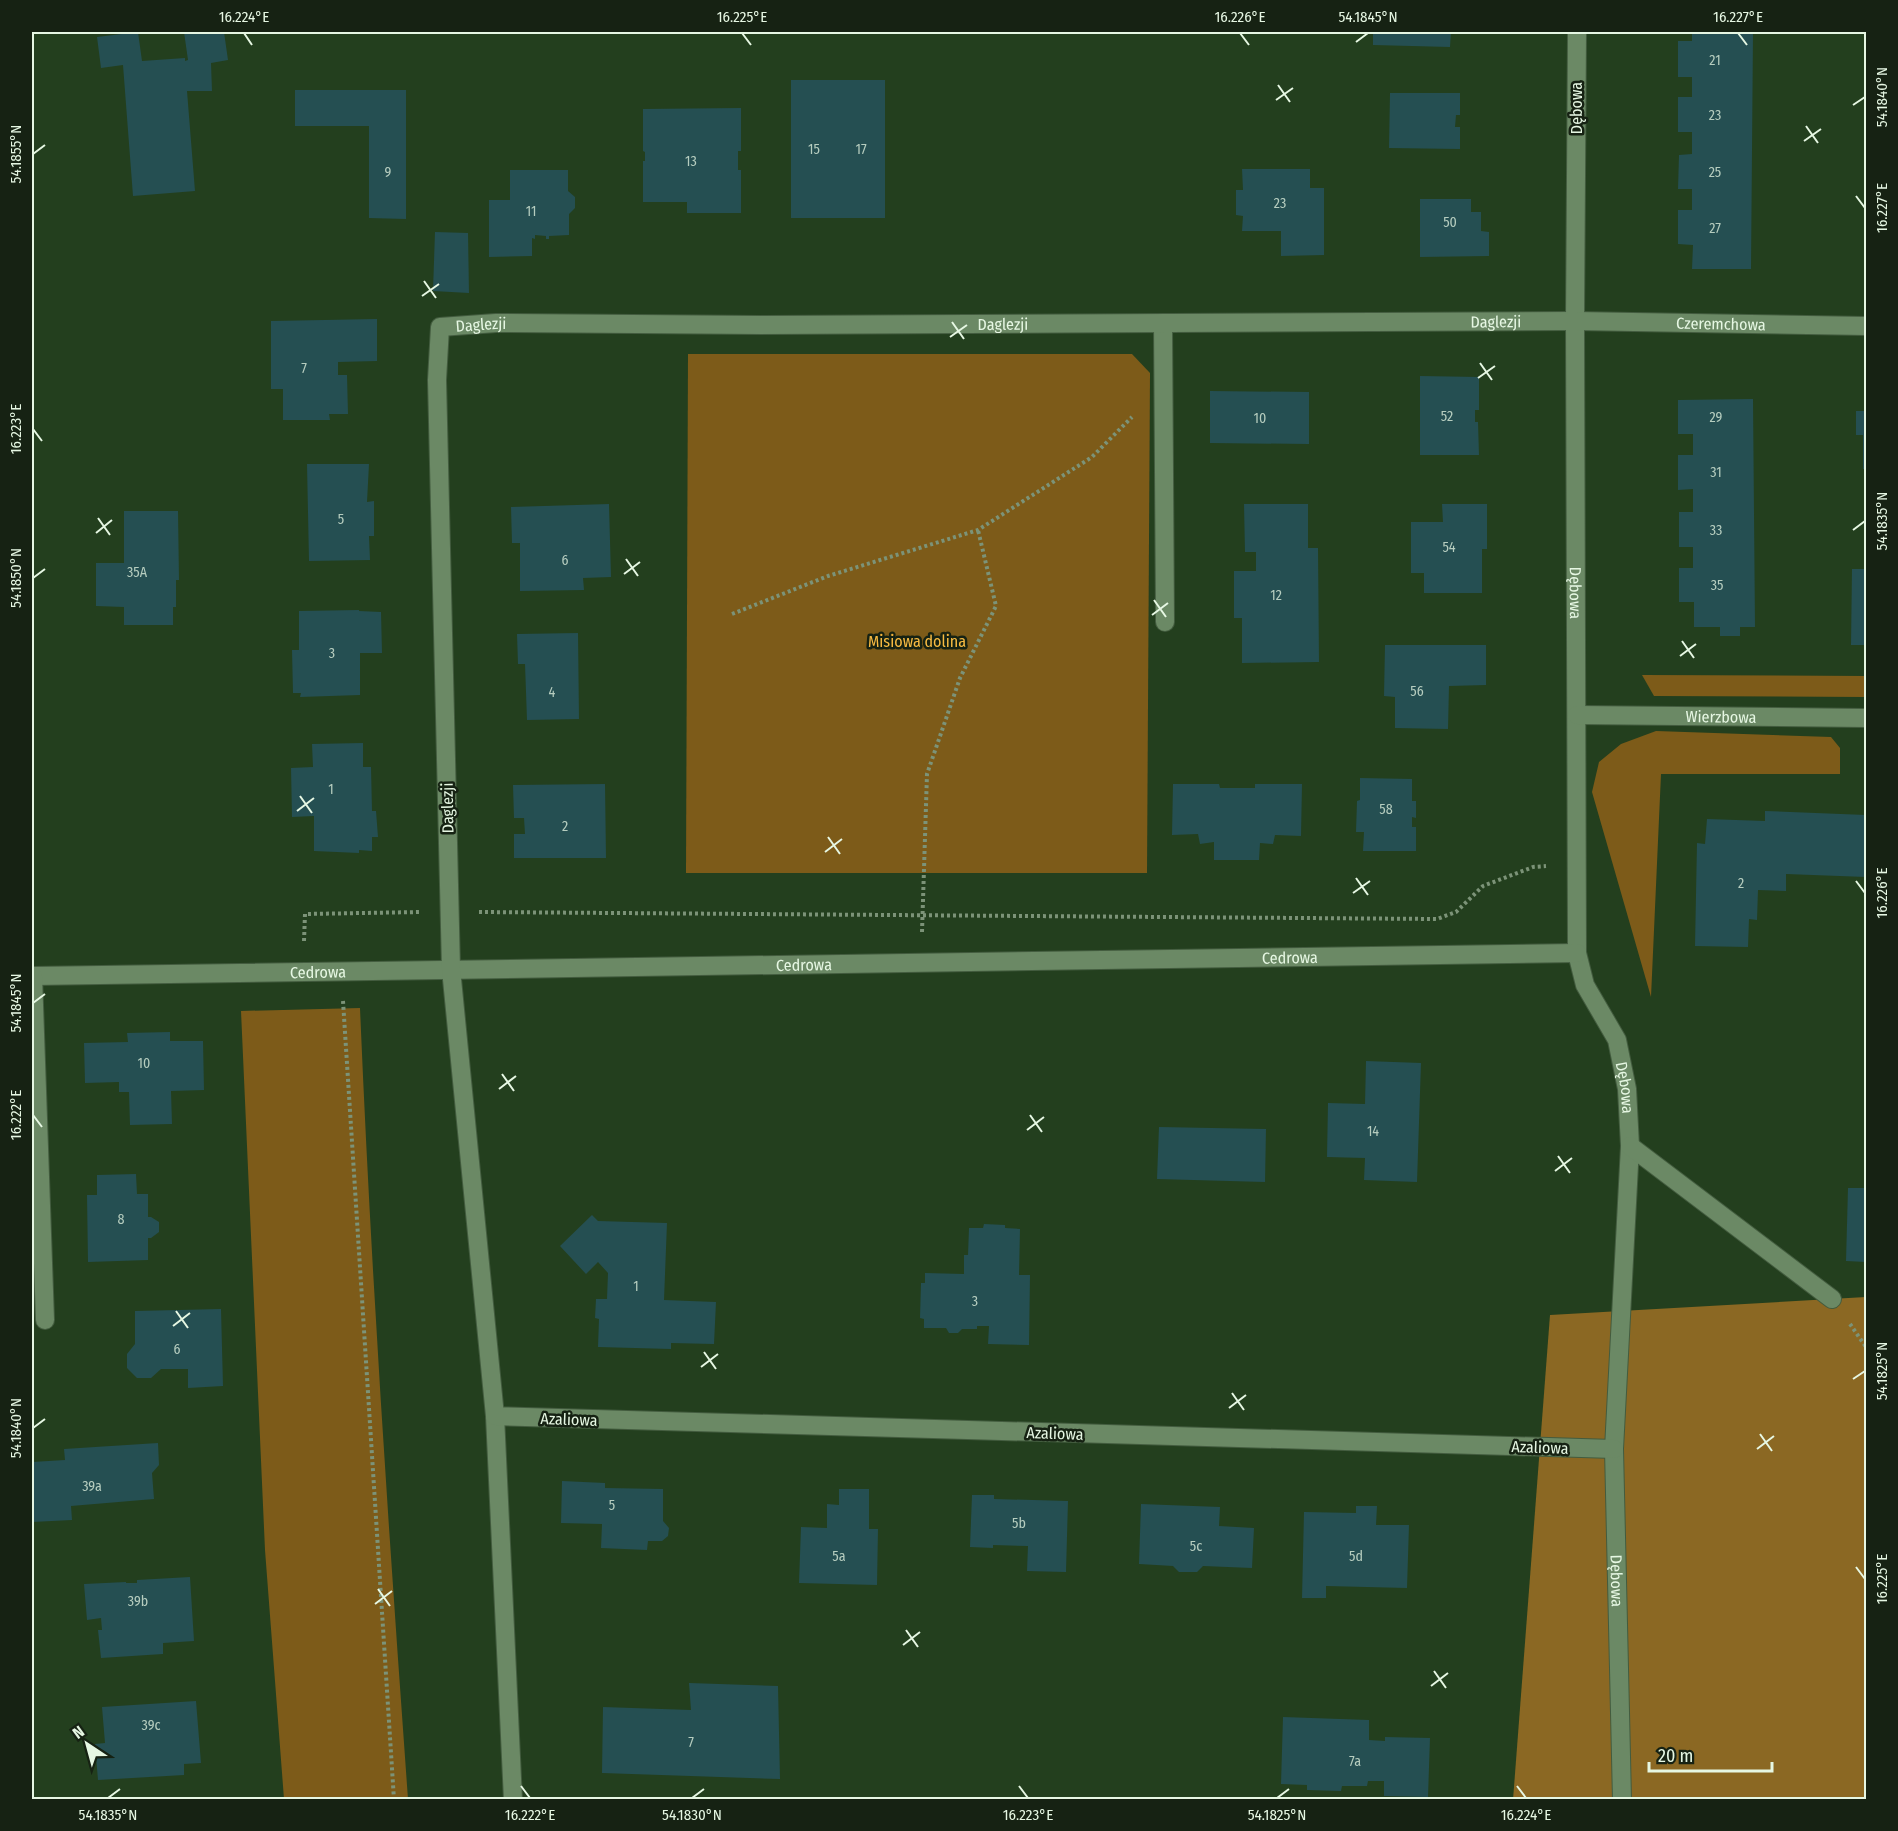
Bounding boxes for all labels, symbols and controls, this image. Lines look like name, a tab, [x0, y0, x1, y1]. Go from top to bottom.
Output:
text: 16.224°E	[219, 8, 269, 26]
text: 16.225°E	[717, 8, 767, 26]
text: 16.226°E	[1214, 8, 1266, 26]
text: 54.1845°N	[1338, 8, 1398, 26]
text: 16.227°E	[1713, 8, 1763, 26]
house number: 21	[1709, 52, 1721, 69]
text: 54.1840°N	[1873, 67, 1891, 127]
street label: Dębowa	[1567, 82, 1586, 134]
house number: 23	[1709, 107, 1721, 124]
text: 54.1855°N	[7, 125, 25, 183]
house number: 15	[808, 141, 820, 158]
house number: 17	[855, 141, 867, 158]
house number: 13	[685, 153, 697, 170]
house number: 9	[385, 164, 392, 181]
house number: 25	[1709, 164, 1721, 181]
text: 16.227°E	[1873, 183, 1891, 233]
house number: 23	[1274, 195, 1286, 212]
house number: 11	[526, 203, 536, 220]
house number: 50	[1443, 214, 1457, 231]
house number: 27	[1709, 220, 1721, 237]
street label: Daglezji	[1471, 312, 1521, 332]
street label: Daglezji	[455, 314, 506, 336]
street label: Czeremchowa	[1676, 314, 1766, 334]
street label: Daglezji	[978, 315, 1028, 334]
house number: 7	[301, 360, 307, 377]
text: 16.223°E	[7, 404, 25, 454]
house number: 52	[1441, 408, 1453, 425]
house number: 29	[1710, 409, 1723, 426]
house number: 10	[1254, 410, 1266, 427]
house number: 31	[1710, 464, 1722, 481]
text: 54.1835°N	[1873, 492, 1891, 550]
house number: 5	[338, 511, 344, 528]
house number: 33	[1710, 522, 1722, 539]
house number: 54	[1442, 539, 1456, 556]
text: 54.1850°N	[7, 548, 25, 608]
house number: 6	[562, 552, 569, 569]
house number: 35A	[127, 564, 148, 581]
street label: Dębowa	[1566, 567, 1585, 619]
house number: 35	[1711, 577, 1723, 594]
house number: 12	[1270, 587, 1282, 604]
park label: Misiowa dolina	[868, 632, 966, 651]
house number: 3	[329, 645, 335, 662]
house number: 56	[1410, 683, 1424, 700]
house number: 4	[549, 684, 556, 701]
street label: Wierzbowa	[1686, 707, 1757, 727]
house number: 1	[328, 781, 334, 798]
street label: Daglezji	[438, 783, 457, 833]
house number: 58	[1379, 801, 1393, 818]
house number: 2	[562, 818, 568, 835]
text: 16.226°E	[1873, 867, 1891, 919]
house number: 2	[1738, 875, 1744, 892]
street label: Cedrowa	[1262, 948, 1318, 968]
street label: Cedrowa	[776, 955, 832, 975]
street label: Cedrowa	[290, 962, 346, 982]
text: 54.1845°N	[7, 973, 25, 1033]
house number: 10	[138, 1055, 150, 1072]
street label: Dębowa	[1612, 1060, 1637, 1114]
text: 16.222°E	[7, 1090, 25, 1140]
house number: 14	[1367, 1123, 1379, 1140]
house number: 8	[118, 1211, 125, 1228]
house number: 1	[633, 1278, 639, 1295]
house number: 3	[972, 1293, 978, 1310]
house number: 6	[174, 1341, 181, 1358]
text: 54.1825°N	[1873, 1342, 1891, 1400]
text: 54.1840°N	[7, 1398, 25, 1458]
street label: Azaliowa	[540, 1409, 598, 1430]
street label: Azaliowa	[1026, 1423, 1084, 1444]
street label: Azaliowa	[1511, 1437, 1569, 1458]
house number: 39a	[82, 1478, 102, 1495]
house number: 5	[609, 1497, 615, 1514]
house number: 5b	[1012, 1515, 1026, 1532]
house number: 5c	[1190, 1538, 1202, 1555]
house number: 5a	[832, 1548, 846, 1565]
house number: 5d	[1349, 1548, 1363, 1565]
street label: Dębowa	[1606, 1554, 1627, 1607]
text: 16.225°E	[1873, 1554, 1891, 1604]
house number: 39b	[128, 1593, 148, 1610]
north arrow	[57, 1714, 117, 1774]
house number: 39c	[142, 1717, 160, 1734]
text: N	[69, 1722, 88, 1743]
house number: 7	[688, 1734, 694, 1751]
scale bar	[1649, 1735, 1772, 1773]
text: 20 m	[1658, 1745, 1693, 1767]
house number: 7a	[1349, 1753, 1361, 1770]
text: 54.1835°N	[79, 1806, 137, 1824]
text: 16.222°E	[505, 1806, 555, 1824]
text: 54.1830°N	[662, 1806, 722, 1824]
text: 16.223°E	[1003, 1806, 1053, 1824]
text: 54.1825°N	[1248, 1806, 1306, 1824]
text: 16.224°E	[1501, 1806, 1551, 1824]

